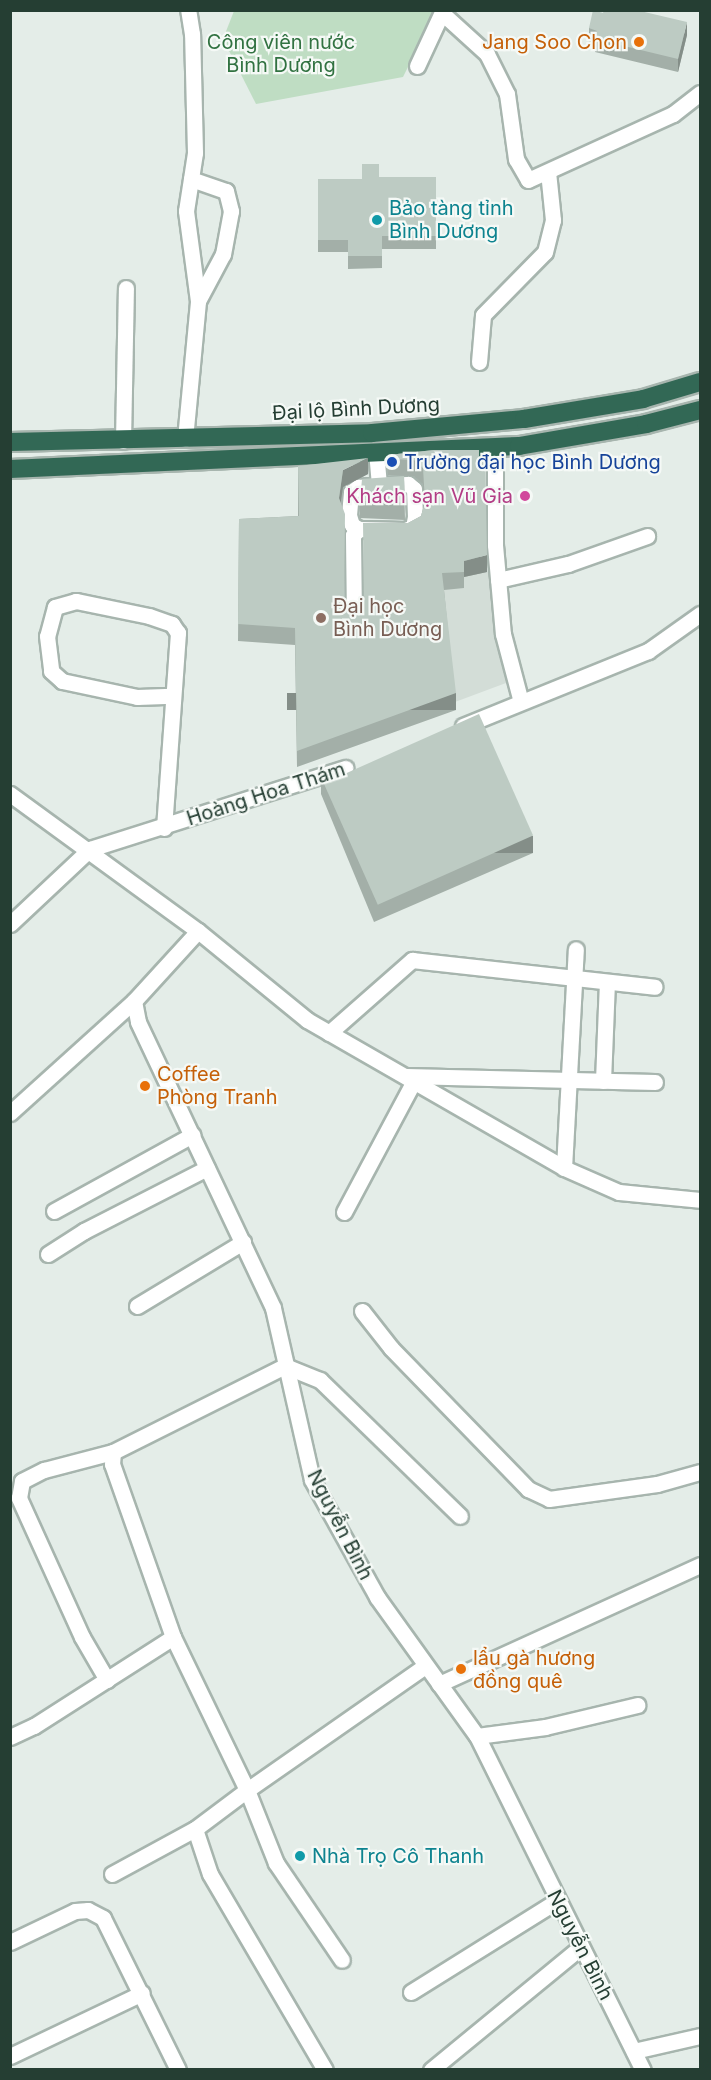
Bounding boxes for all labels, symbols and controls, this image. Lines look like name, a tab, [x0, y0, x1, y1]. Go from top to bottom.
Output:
place label: Jang Soo Chon	[482, 30, 627, 54]
park label: Công viên nước Bình Dương	[207, 31, 355, 78]
marker: Jang Soo Chon	[632, 35, 646, 49]
place label: Bảo tàng tỉnh Bình Dương	[389, 196, 514, 243]
marker: Bảo tàng tỉnh Bình Dương	[370, 213, 384, 227]
street label: Đại lộ Bình Dương	[272, 393, 440, 425]
place label: Trường đại học Bình Dương	[404, 450, 661, 474]
marker: Trường đại học Bình Dương	[385, 455, 399, 469]
place label: Khách sạn Vũ Gia	[346, 484, 513, 508]
marker: Khách sạn Vũ Gia	[518, 489, 532, 503]
place label: Đại học Bình Dương	[333, 594, 442, 641]
marker: Đại học Bình Dương	[314, 611, 328, 625]
street label: Hoàng Hoa Thám	[184, 757, 348, 831]
place label: Coffee Phòng Tranh	[157, 1062, 277, 1109]
marker: Coffee Phòng Tranh	[138, 1079, 152, 1093]
street label: Nguyễn Bình	[302, 1466, 378, 1584]
place label: lẩu gà hương đồng quê	[473, 1646, 595, 1693]
marker: lẩu gà hương đồng quê	[454, 1662, 468, 1676]
place label: Nhà Trọ Cô Thanh	[312, 1844, 484, 1868]
marker: Nhà Trọ Cô Thanh	[293, 1849, 307, 1863]
street label: Nguyễn Bình	[542, 1886, 618, 2004]

